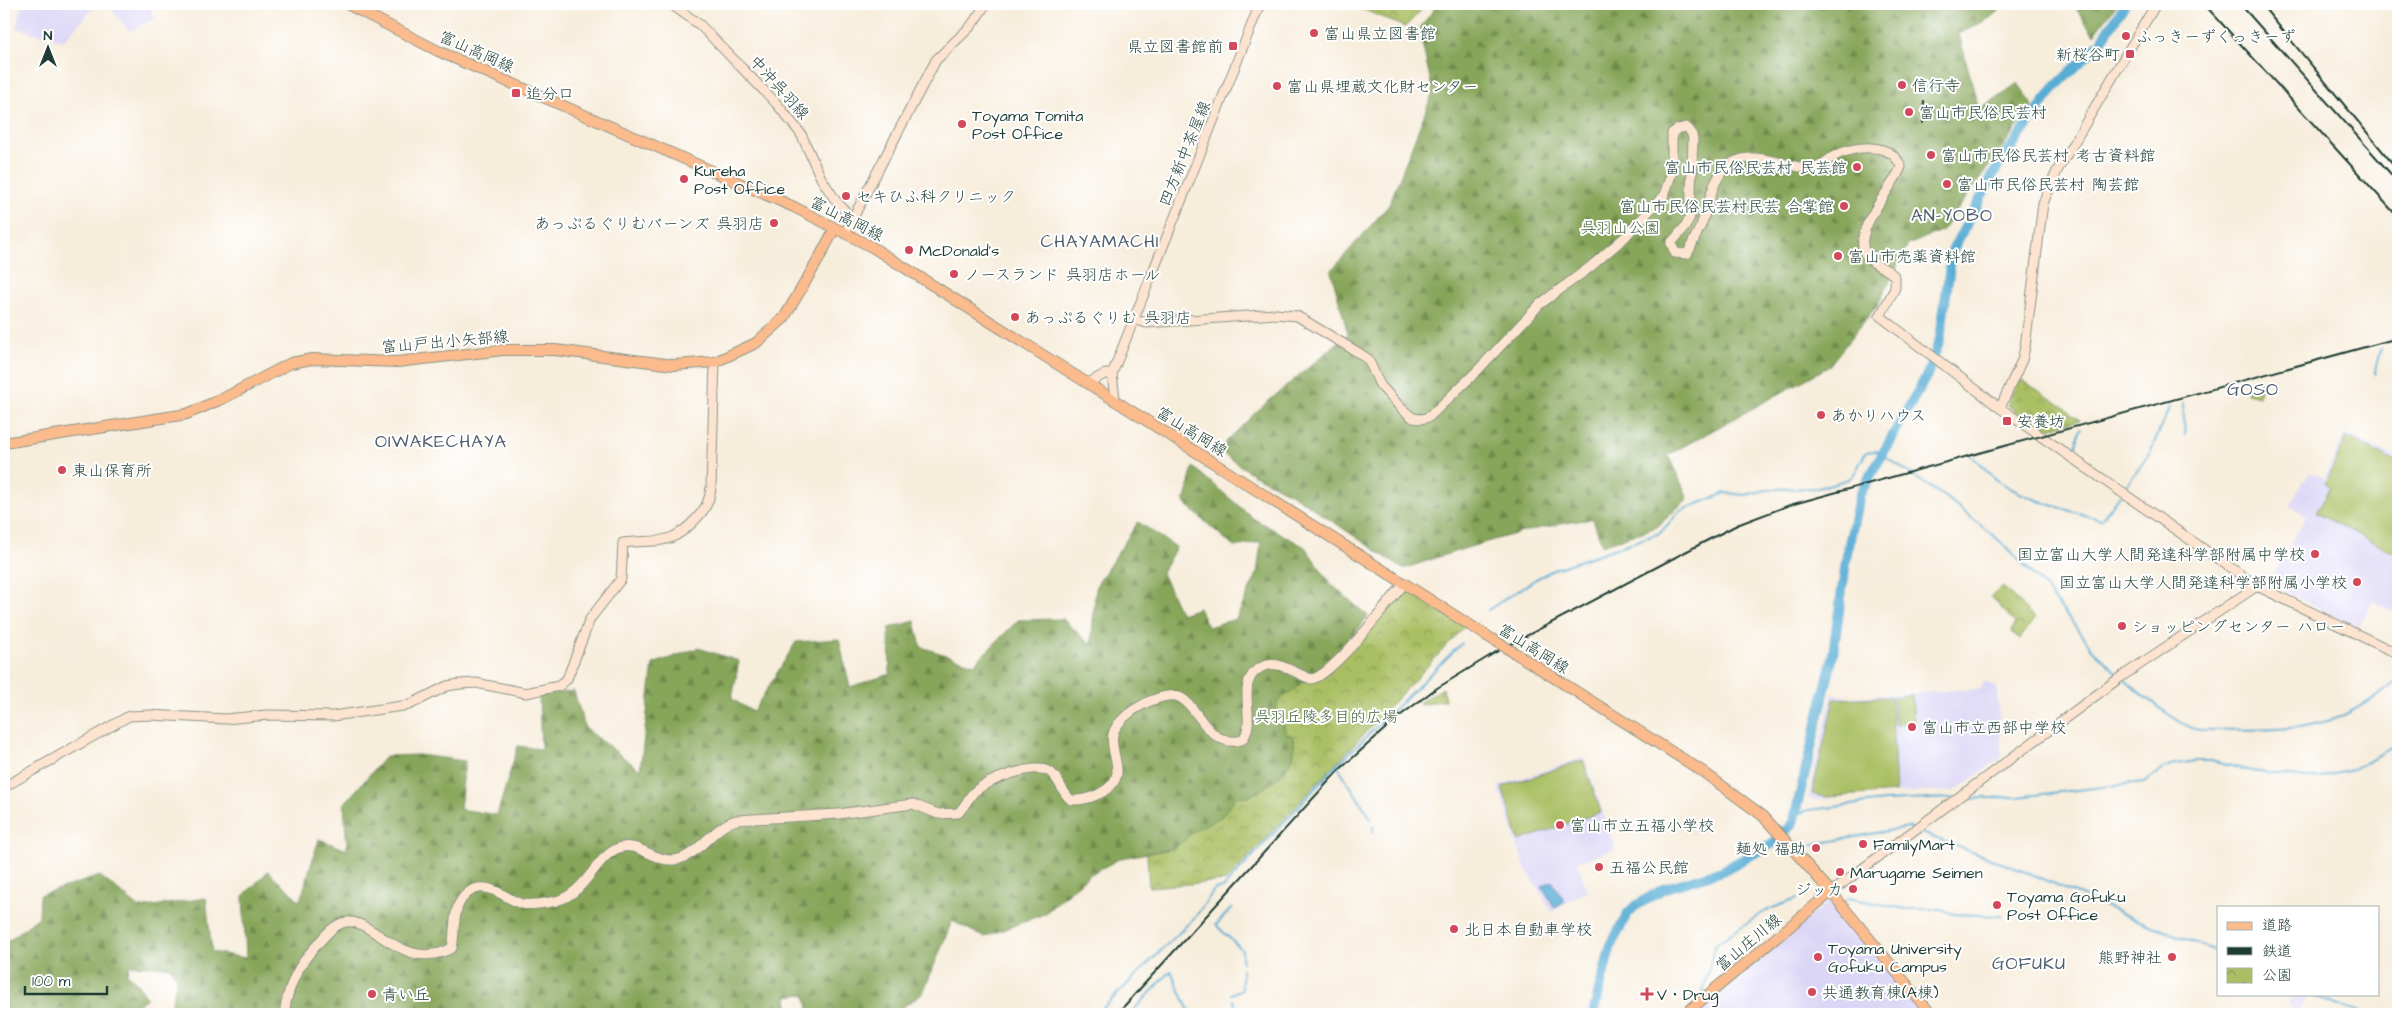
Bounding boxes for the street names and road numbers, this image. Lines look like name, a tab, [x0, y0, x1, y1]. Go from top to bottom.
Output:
street label: 富山高岡線	[436, 26, 518, 78]
street label: 中沖呉羽線	[744, 51, 814, 125]
street label: 四方新中茶屋線	[1154, 97, 1216, 209]
street label: 富山高岡線	[806, 191, 887, 247]
street label: 富山戸出小矢部線	[380, 325, 510, 359]
street label: 富山高岡線	[1152, 401, 1231, 462]
street label: 富山高岡線	[1494, 618, 1573, 679]
street label: 富山庄川線	[1711, 909, 1786, 977]

